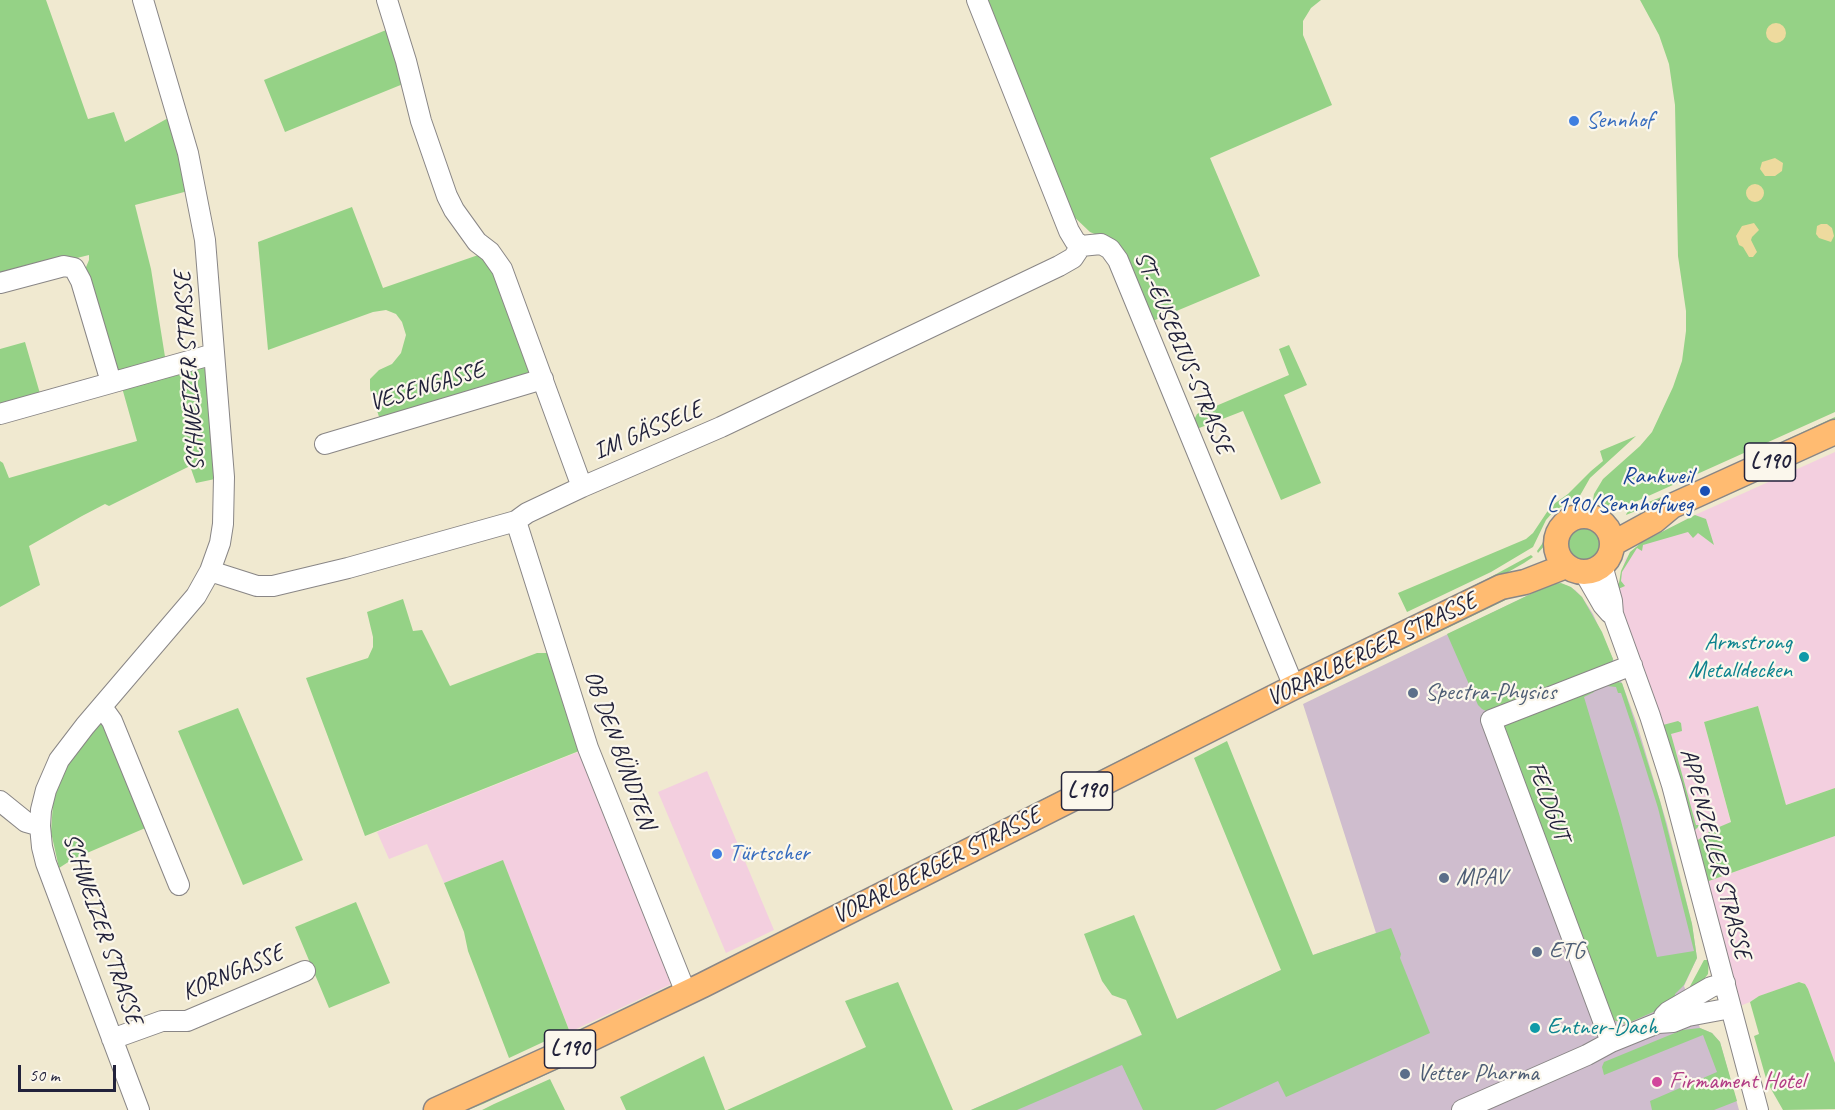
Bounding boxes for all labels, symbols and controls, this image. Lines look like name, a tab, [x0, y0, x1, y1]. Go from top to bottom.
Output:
place label: Sennhof	[1586, 107, 1653, 135]
marker: Sennhof	[1567, 114, 1581, 128]
street label: ST.-EUSEBIUS-STRASSE	[1127, 247, 1239, 459]
street label: SCHWEIZER STRASSE	[169, 270, 211, 472]
street label: VESENGASSE	[366, 356, 488, 418]
street label: IM GÄSSELE	[589, 395, 707, 467]
road number: L190	[1744, 443, 1796, 481]
place label: Rankweil L190/Sennhofweg	[1547, 463, 1693, 519]
marker: Rankweil L190/Sennhofweg	[1698, 484, 1712, 498]
street label: VORARLBERGER STRASSE	[1262, 587, 1482, 713]
place label: Armstrong Metalldecken	[1688, 629, 1792, 685]
marker: Armstrong Metalldecken	[1797, 650, 1811, 664]
street label: OB DEN BÜNDTEN	[577, 667, 661, 833]
place label: Spectra-Physics	[1425, 679, 1556, 707]
marker: Spectra-Physics	[1406, 686, 1420, 700]
street label: APPENZELLER STRASSE	[1673, 745, 1757, 963]
street label: FELDGUT	[1520, 758, 1576, 844]
road number: L190	[1062, 772, 1112, 810]
street label: VORARLBERGER STRASSE	[828, 801, 1046, 931]
street label: SCHWEIZER STRASSE	[56, 830, 148, 1028]
place label: Türtscher	[729, 840, 809, 868]
marker: Türtscher	[710, 847, 724, 861]
place label: MPAV	[1456, 864, 1507, 892]
marker: MPAV	[1437, 871, 1451, 885]
place label: ETG	[1549, 938, 1584, 966]
street label: KORNGASSE	[178, 939, 288, 1007]
marker: ETG	[1530, 945, 1544, 959]
place label: Entner-Dach	[1547, 1014, 1657, 1042]
marker: Entner-Dach	[1528, 1021, 1542, 1035]
road number: L190	[544, 1030, 596, 1068]
scale bar	[21, 1053, 118, 1091]
place label: Vetter Pharma	[1417, 1060, 1539, 1088]
text: 50 m	[29, 1064, 60, 1086]
marker: Vetter Pharma	[1398, 1067, 1412, 1081]
place label: Firmament Hotel	[1669, 1068, 1805, 1096]
marker: Firmament Hotel	[1650, 1075, 1664, 1089]

